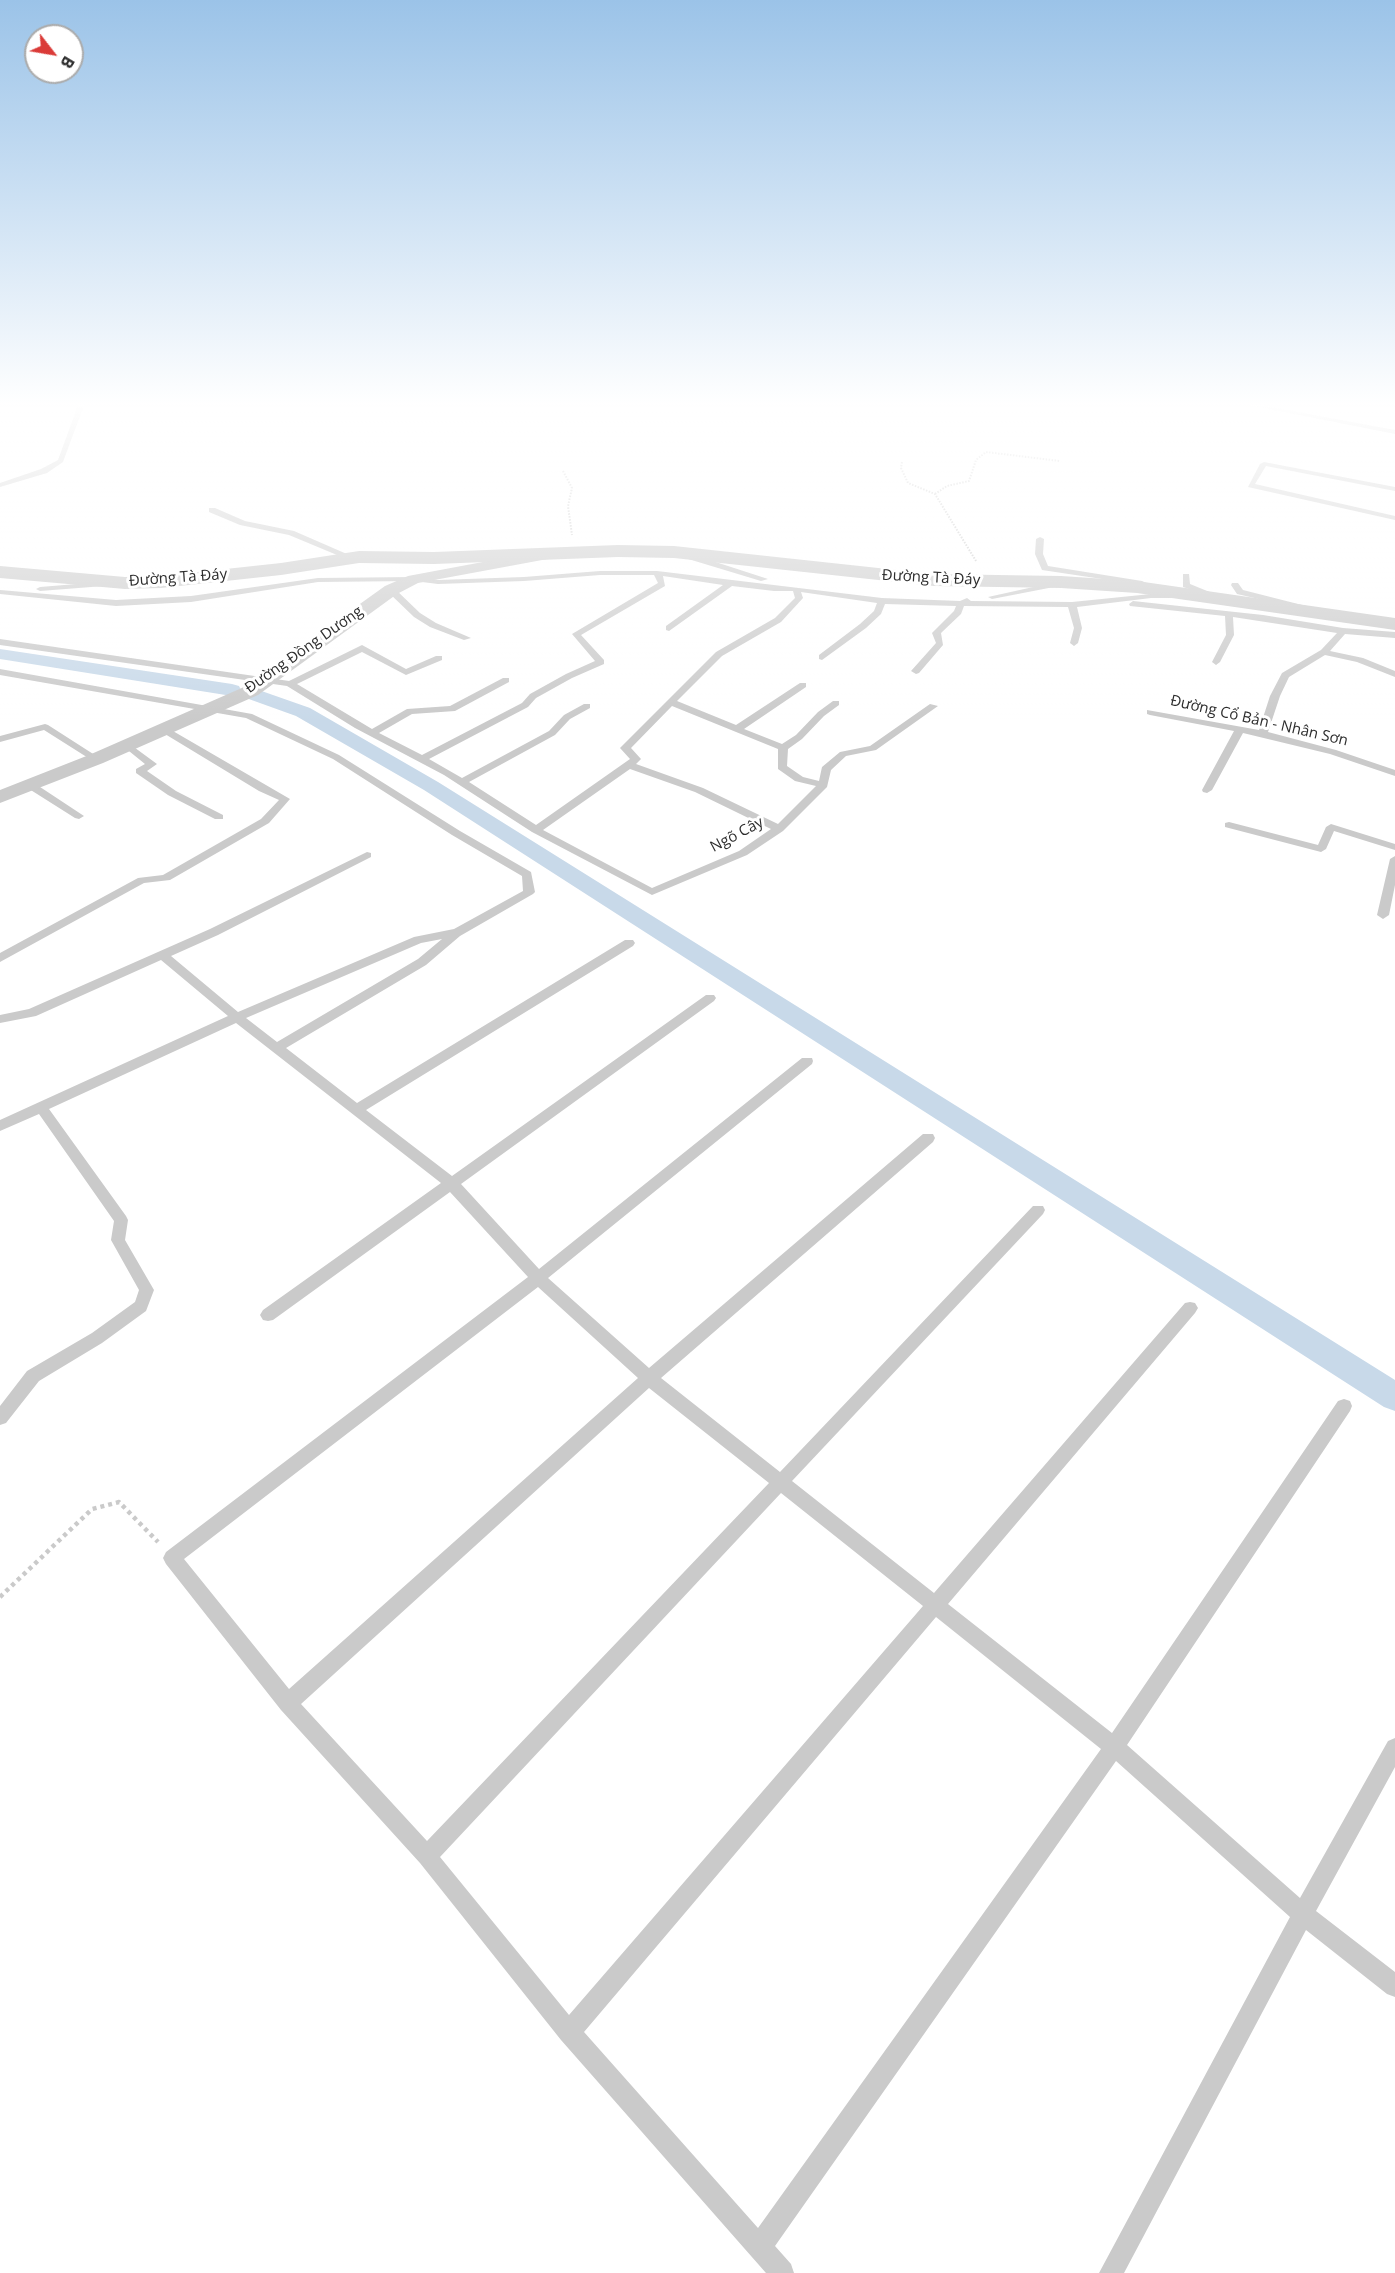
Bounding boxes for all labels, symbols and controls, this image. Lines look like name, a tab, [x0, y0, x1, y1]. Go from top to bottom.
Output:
north arrow	[24, 24, 84, 84]
text: B	[56, 52, 80, 73]
street label: Đường Tà Đáy	[128, 566, 228, 590]
street label: Đường Tà Đáy	[881, 566, 981, 590]
street label: Đường Đồng Dương	[242, 603, 366, 697]
street label: Đường Cổ Bản - Nhân Sơn	[1168, 692, 1350, 750]
street label: Ngõ Cây	[707, 814, 767, 856]

